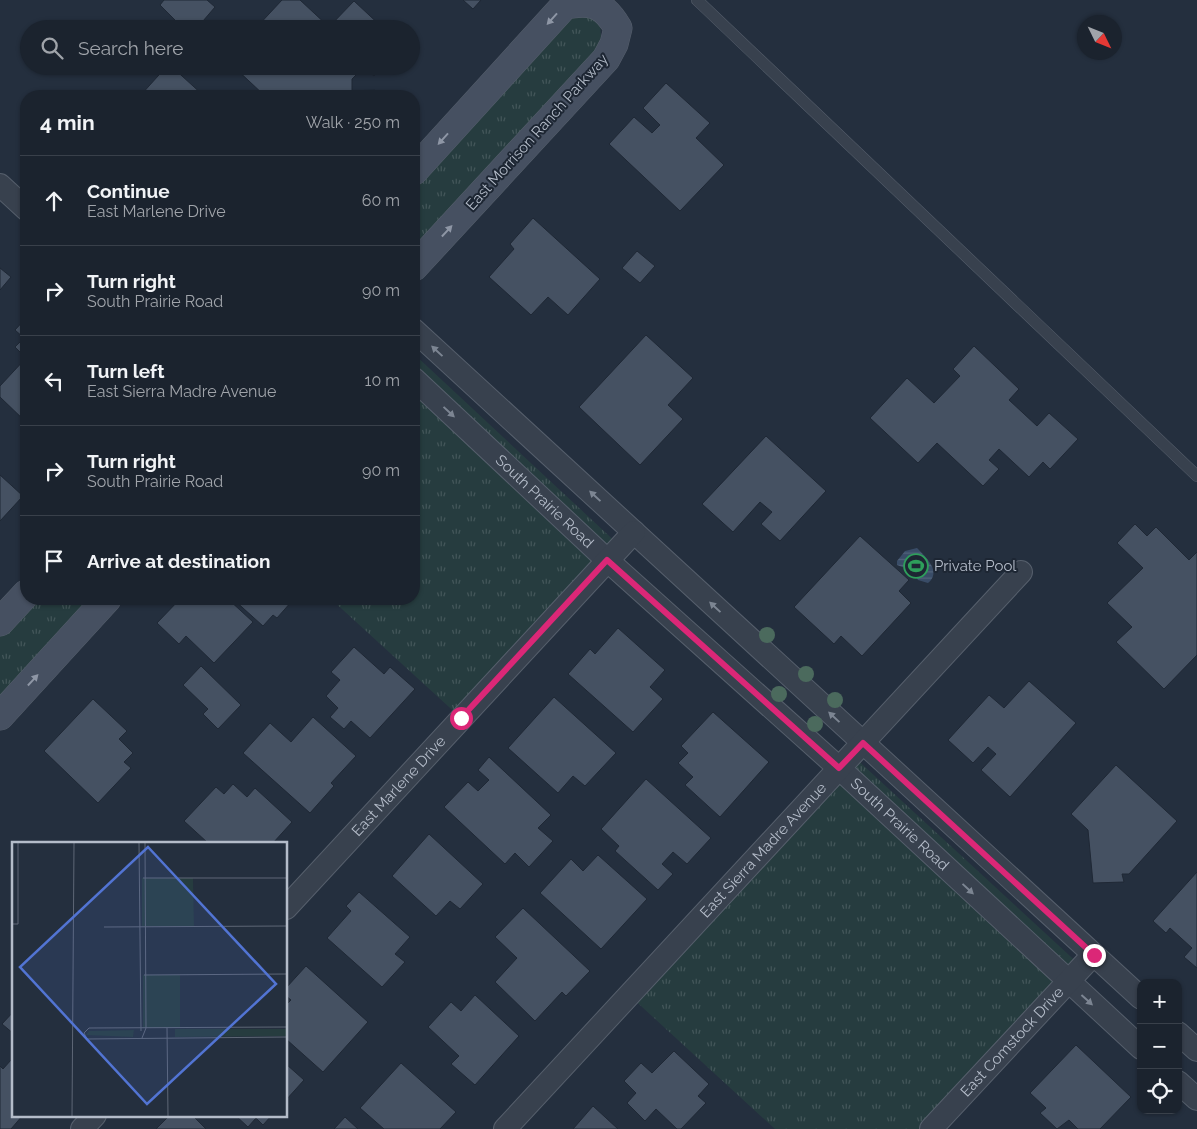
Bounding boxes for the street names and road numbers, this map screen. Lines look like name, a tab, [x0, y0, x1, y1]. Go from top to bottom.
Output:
street label: East Morrison Ranch Parkway	[462, 50, 612, 214]
street label: South Prairie Road	[492, 451, 597, 552]
street label: East Marlene Drive	[348, 732, 450, 840]
street label: South Prairie Road	[847, 774, 953, 874]
street label: East Sierra Madre Avenue	[696, 779, 830, 922]
street label: East Comstock Drive	[957, 983, 1068, 1101]

